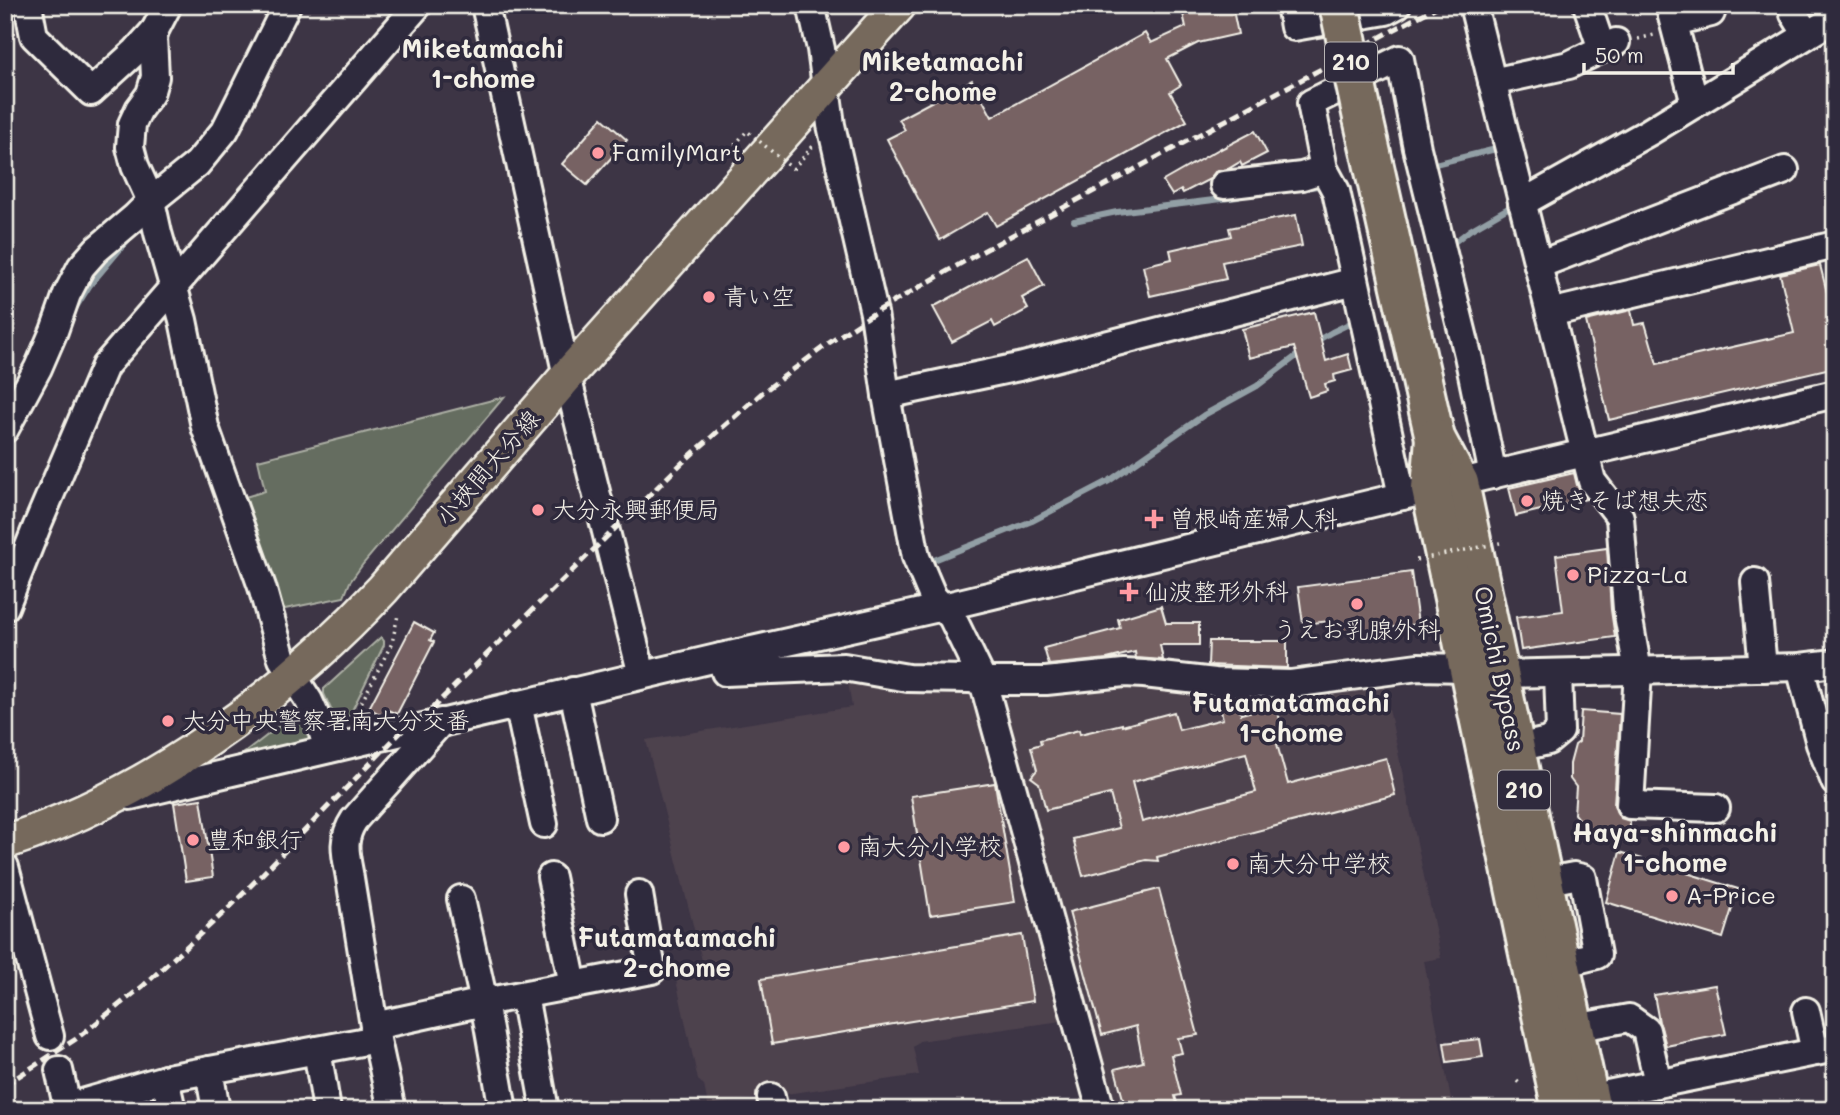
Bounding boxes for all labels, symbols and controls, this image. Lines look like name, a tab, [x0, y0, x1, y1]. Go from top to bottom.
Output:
district label: Miketamachi 1-chome	[402, 31, 564, 95]
scale bar	[1584, 32, 1733, 76]
text: 50 m	[1595, 41, 1644, 68]
road number: 210	[1325, 43, 1377, 82]
district label: Miketamachi 2-chome	[862, 44, 1024, 108]
place label: FamilyMart	[612, 136, 742, 167]
marker: FamilyMart	[590, 145, 606, 161]
place label: 青い空	[723, 280, 795, 311]
marker: 青い空	[701, 289, 717, 305]
street label: 小挾間大分線	[428, 403, 546, 532]
place label: 焼きそば想夫恋	[1541, 484, 1709, 515]
place label: 大分永興郵便局	[552, 493, 720, 524]
marker: 焼きそば想夫恋	[1519, 493, 1535, 509]
marker: 大分永興郵便局	[530, 502, 546, 518]
place label: 曽根崎産婦人科	[1170, 502, 1338, 533]
marker: 曽根崎産婦人科	[1144, 509, 1164, 529]
place label: Pizza-La	[1587, 558, 1688, 589]
marker: Pizza-La	[1565, 567, 1581, 583]
place label: 仙波整形外科	[1145, 575, 1289, 606]
marker: 仙波整形外科	[1119, 582, 1139, 602]
street label: Omichi Bypass	[1468, 583, 1533, 754]
marker: うえお乳腺外科	[1349, 596, 1365, 612]
place label: うえお乳腺外科	[1273, 613, 1441, 644]
district label: Futamatamachi 1-chome	[1191, 685, 1391, 749]
place label: 大分中央警察署南大分交番	[182, 704, 470, 735]
marker: 大分中央警察署南大分交番	[160, 713, 176, 729]
road number: 210	[1498, 770, 1550, 810]
district label: Haya-shinmachi 1-chome	[1572, 815, 1778, 879]
place label: 豊和銀行	[207, 823, 303, 854]
place label: 南大分小学校	[858, 830, 1002, 861]
marker: 豊和銀行	[185, 832, 201, 848]
marker: 南大分小学校	[836, 839, 852, 855]
place label: 南大分中学校	[1247, 847, 1391, 878]
marker: 南大分中学校	[1225, 856, 1241, 872]
place label: A-Price	[1686, 879, 1776, 910]
marker: A-Price	[1664, 888, 1680, 904]
district label: Futamatamachi 2-chome	[577, 920, 777, 984]

